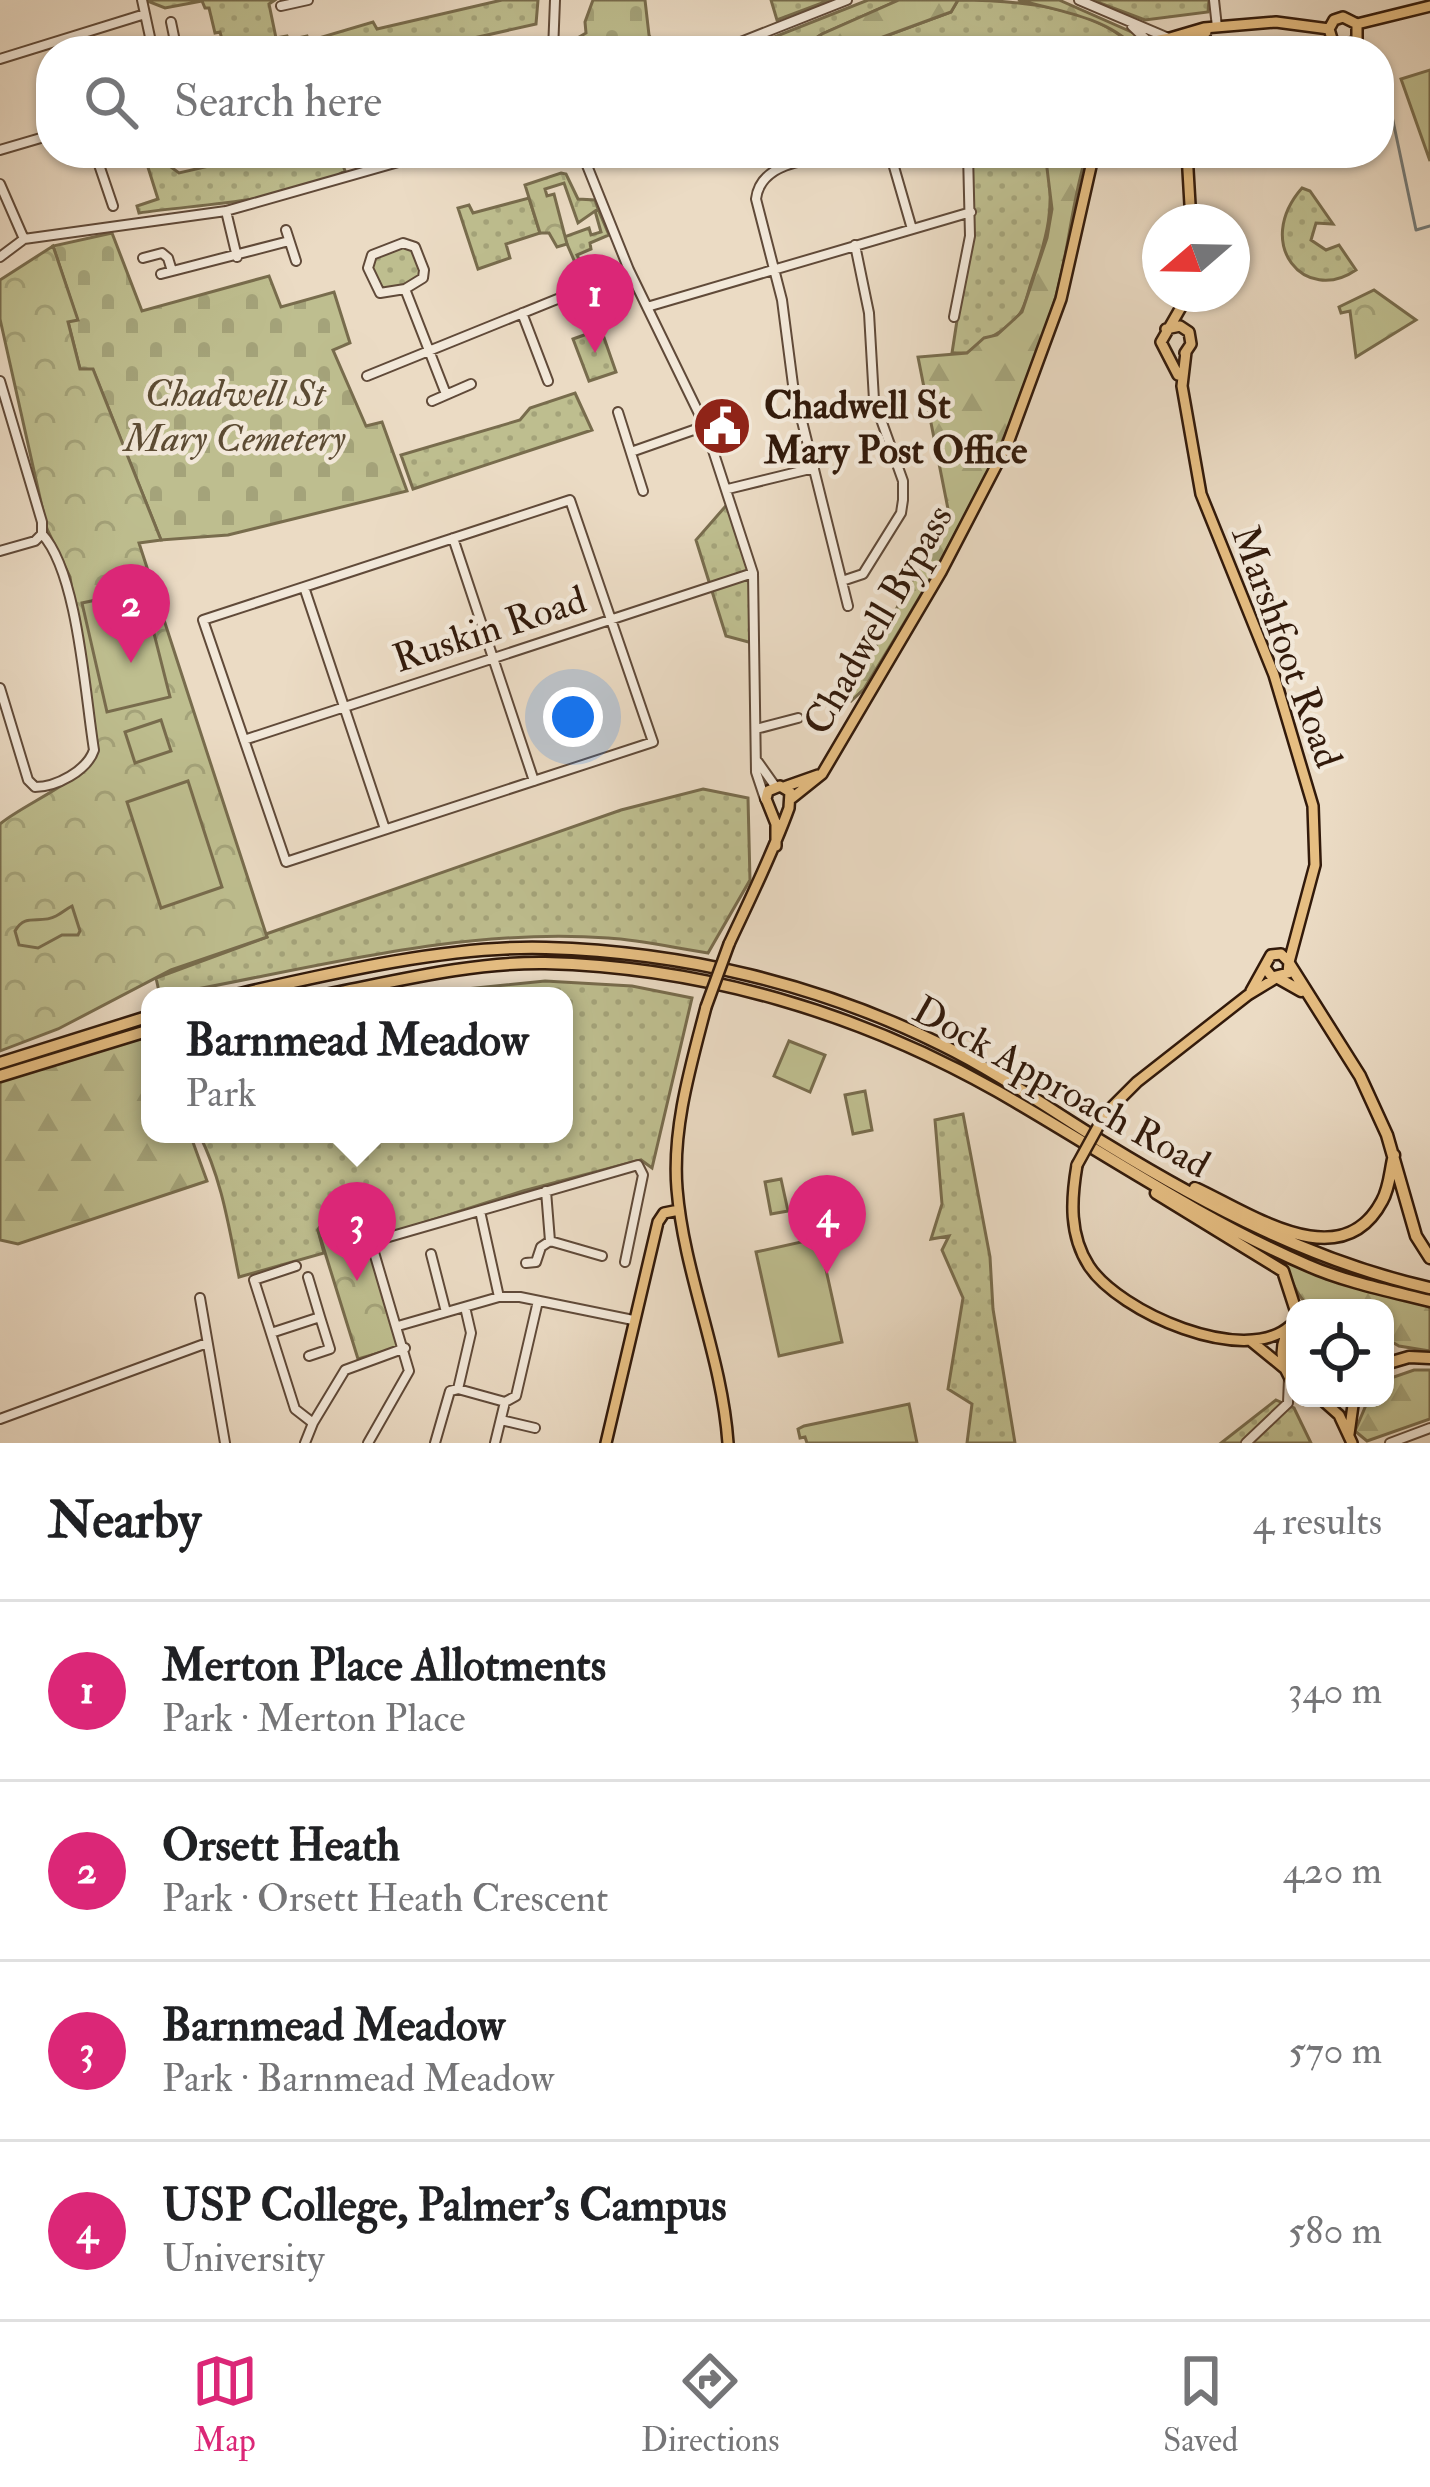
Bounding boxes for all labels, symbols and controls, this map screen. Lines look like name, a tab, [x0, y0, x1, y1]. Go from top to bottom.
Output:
search box	[36, 36, 1394, 168]
icon: search	[78, 69, 144, 135]
text: Search here	[174, 74, 382, 130]
north arrow	[1142, 204, 1250, 312]
pin: 1	[556, 254, 634, 353]
park label: Chadwell St Mary Cemetery	[122, 369, 347, 463]
place label: Chadwell St Mary Post Office	[763, 381, 1028, 475]
public building icon: Chadwell St Mary Post Office	[691, 395, 753, 457]
street label: Chadwell Bypass	[793, 496, 964, 743]
street label: Marshfoot Road	[1220, 519, 1353, 774]
pin: 2	[92, 564, 170, 663]
street label: Ruskin Road	[387, 575, 592, 684]
your location	[543, 687, 603, 747]
street label: Dock Approach Road	[904, 985, 1218, 1189]
popup	[141, 987, 573, 1143]
text: Barnmead Meadow	[185, 1013, 529, 1069]
text: Park	[185, 1069, 256, 1118]
pin: 4	[788, 1175, 866, 1274]
pin: 3	[318, 1182, 396, 1281]
map controls	[1286, 1299, 1394, 1407]
button: locate	[1286, 1299, 1394, 1407]
text: Nearby	[48, 1489, 201, 1553]
text: 4 results	[1253, 1497, 1382, 1546]
text: Merton Place Allotments	[162, 1638, 606, 1694]
text: 1	[80, 1666, 94, 1715]
text: 340 m	[1288, 1666, 1382, 1715]
text: Park · Merton Place	[162, 1694, 465, 1743]
text: Orsett Heath	[162, 1818, 400, 1874]
text: 2	[77, 1846, 97, 1895]
text: 420 m	[1283, 1846, 1382, 1895]
text: Park · Orsett Heath Crescent	[162, 1874, 609, 1923]
text: Barnmead Meadow	[162, 1998, 505, 2054]
text: 3	[80, 2026, 94, 2075]
text: 570 m	[1289, 2026, 1382, 2075]
text: Park · Barnmead Meadow	[162, 2054, 554, 2103]
text: USP College, Palmer's Campus	[162, 2178, 727, 2234]
text: 4	[76, 2206, 98, 2255]
text: 580 m	[1288, 2206, 1382, 2255]
text: University	[162, 2234, 325, 2283]
tab: Map	[192, 2348, 258, 2461]
tab: Directions	[641, 2348, 780, 2461]
tab: Saved	[1163, 2348, 1238, 2461]

